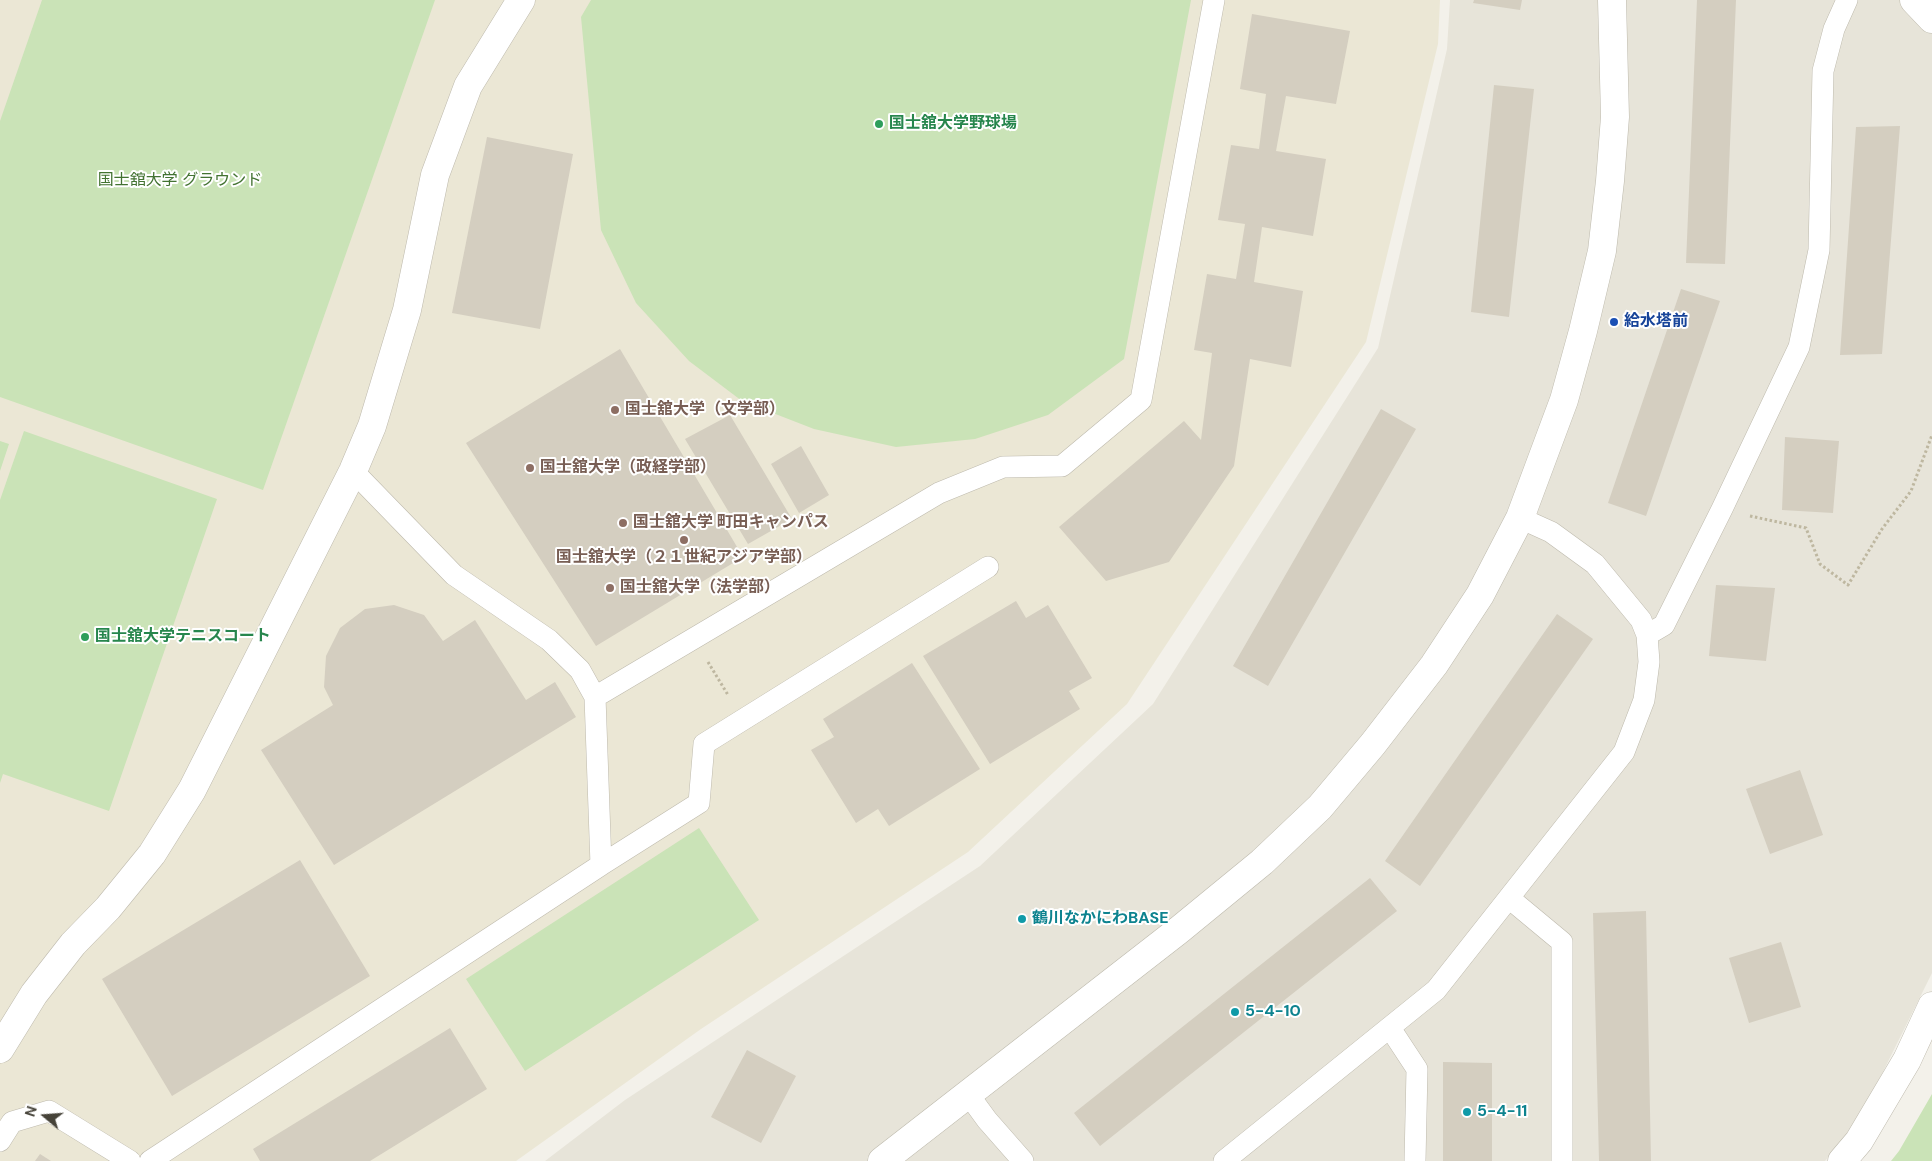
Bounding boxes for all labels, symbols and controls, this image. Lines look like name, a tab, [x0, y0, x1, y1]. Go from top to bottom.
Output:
place label: 国士舘大学野球場	[889, 114, 1017, 134]
marker: 国士舘大学野球場	[873, 118, 885, 130]
park label: 国士舘大学 グラウンド	[98, 171, 262, 191]
place label: 給水塔前	[1624, 312, 1688, 332]
marker: 給水塔前	[1608, 316, 1620, 328]
place label: 国士舘大学（文学部）	[625, 400, 785, 420]
marker: 国士舘大学（文学部）	[609, 404, 621, 416]
place label: 国士舘大学（政経学部）	[540, 458, 716, 478]
marker: 国士舘大学（政経学部）	[524, 462, 536, 474]
place label: 国士舘大学 町田キャンパス	[633, 513, 829, 533]
marker: 国士舘大学 町田キャンパス	[617, 517, 629, 529]
marker: 国士舘大学（２１世紀アジア学部）	[678, 534, 690, 546]
place label: 国士舘大学（２１世紀アジア学部）	[556, 548, 812, 568]
place label: 国士舘大学（法学部）	[620, 578, 780, 598]
marker: 国士舘大学（法学部）	[604, 582, 616, 594]
place label: 国士舘大学テニスコート	[95, 627, 271, 647]
marker: 国士舘大学テニスコート	[79, 631, 91, 643]
place label: 鶴川なかにわBASE	[1032, 909, 1168, 929]
marker: 鶴川なかにわBASE	[1016, 913, 1028, 925]
place label: 5-4-10	[1245, 1002, 1301, 1022]
marker: 5-4-10	[1229, 1006, 1241, 1018]
north arrow	[20, 1091, 70, 1141]
place label: 5-4-11	[1477, 1102, 1527, 1122]
text: N	[21, 1104, 41, 1119]
marker: 5-4-11	[1461, 1106, 1473, 1118]

